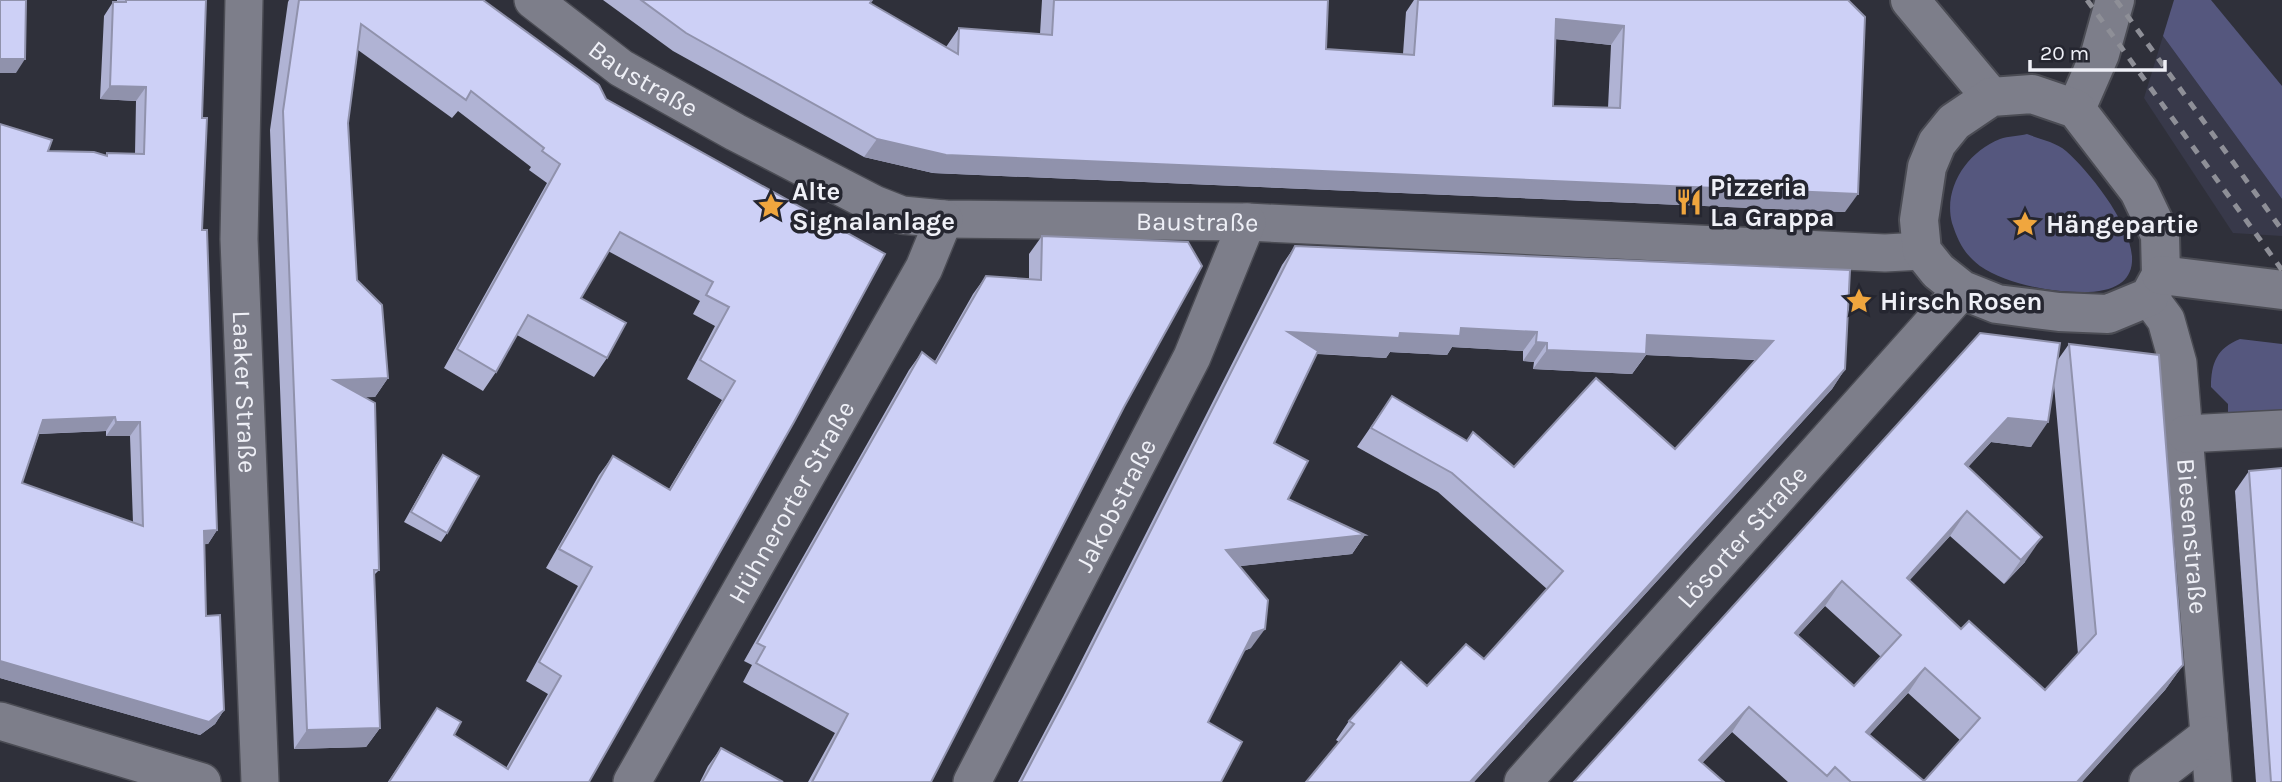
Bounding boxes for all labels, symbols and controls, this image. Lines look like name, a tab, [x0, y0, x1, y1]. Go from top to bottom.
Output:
scale bar	[2030, 28, 2165, 72]
street label: Baustraße	[583, 33, 704, 124]
text: 20 m	[2040, 41, 2089, 65]
place label: Pizzeria La Grappa	[1710, 172, 1835, 233]
place label: Alte Signalanlage	[792, 176, 955, 237]
restaurant icon: Pizzeria La Grappa	[1674, 187, 1704, 217]
place icon: Alte Signalanlage	[756, 191, 786, 221]
street label: Baustraße	[1136, 205, 1259, 238]
place icon: Hängepartie	[2010, 209, 2040, 239]
place label: Hängepartie	[2046, 209, 2199, 240]
place icon: Hirsch Rosen	[1844, 286, 1874, 316]
place label: Hirsch Rosen	[1880, 286, 2042, 317]
street label: Laaker Straße	[226, 310, 264, 474]
street label: Hühnerorter Straße	[721, 395, 861, 609]
street label: Jakobstraße	[1068, 433, 1163, 577]
street label: Biesenstraße	[2171, 457, 2214, 615]
street label: Lösorter Straße	[1670, 459, 1814, 614]

